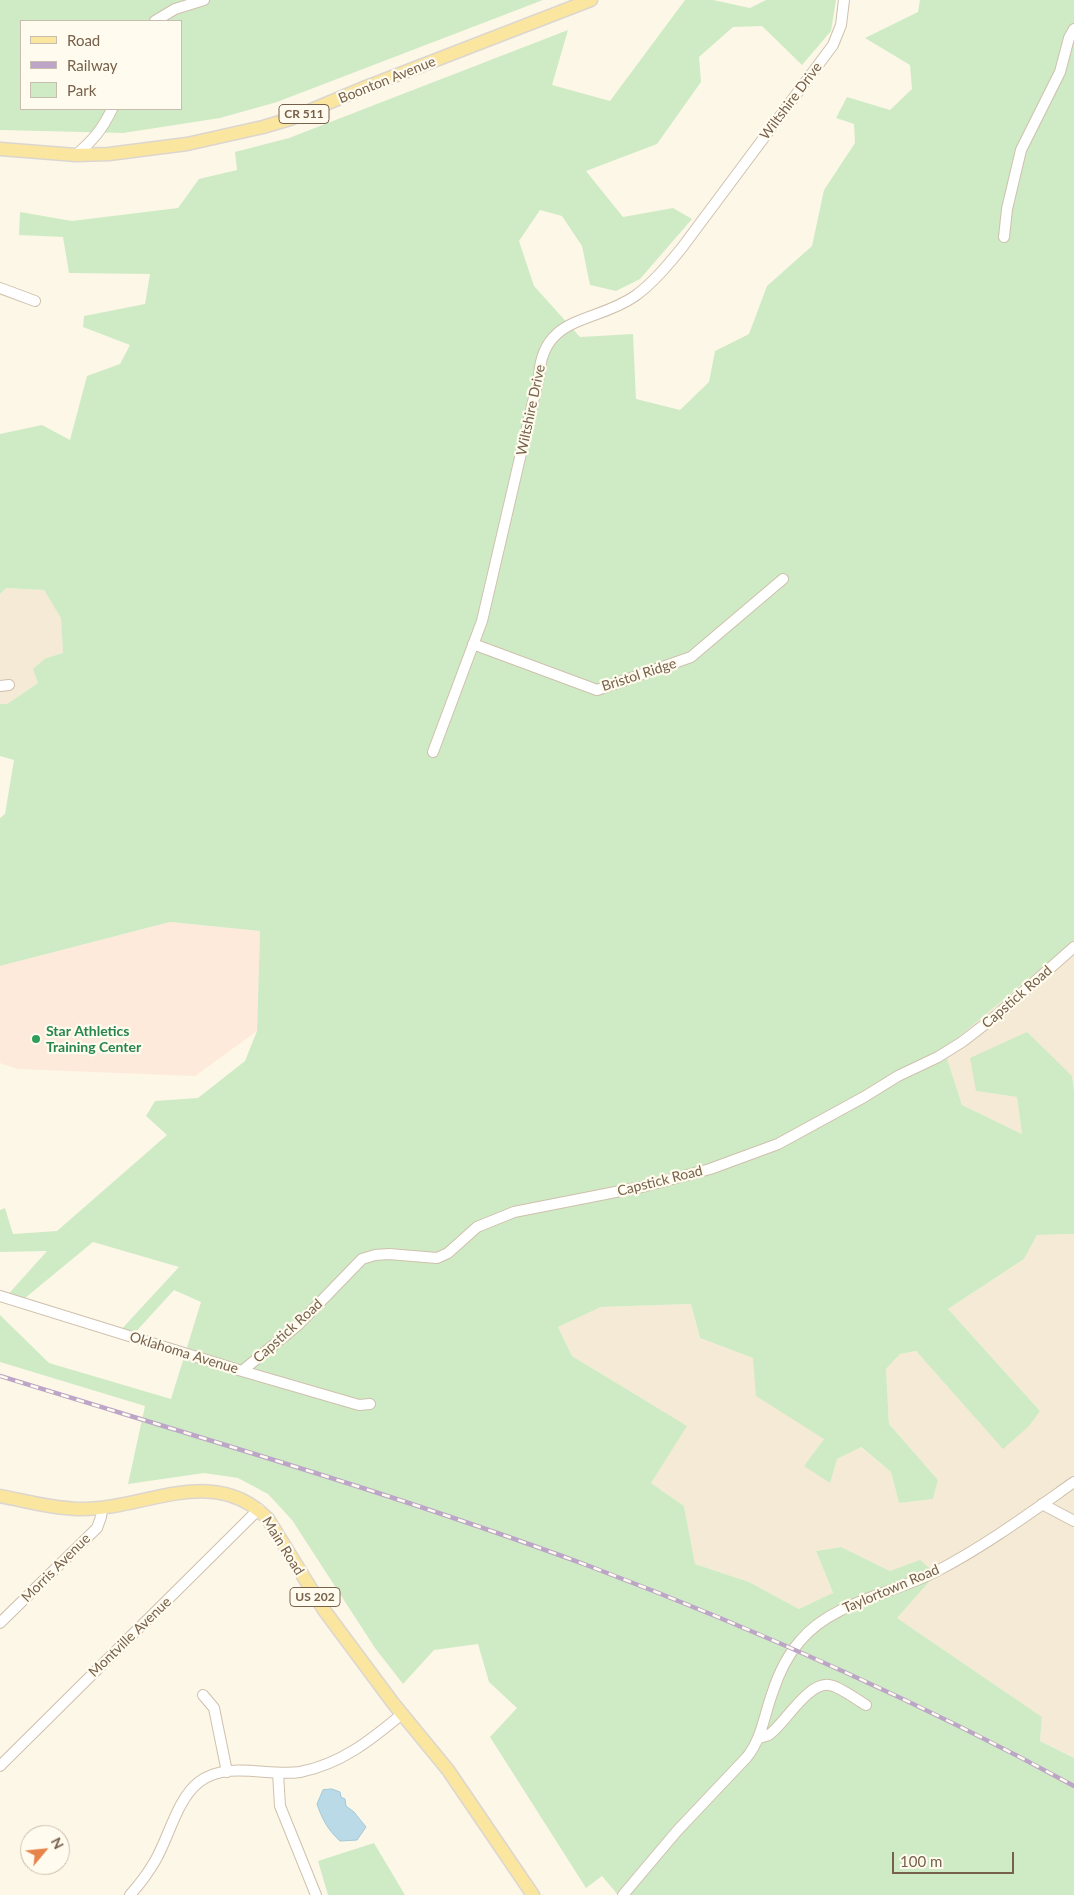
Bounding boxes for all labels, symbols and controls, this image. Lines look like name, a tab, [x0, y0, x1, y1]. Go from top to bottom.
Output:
legend	[20, 20, 182, 110]
text: Road	[67, 31, 100, 49]
street label: Boonton Avenue	[336, 53, 438, 107]
text: Railway	[67, 56, 118, 74]
street label: Wiltshire Drive	[756, 59, 826, 143]
text: Park	[67, 81, 96, 99]
road number: CR 511	[279, 105, 329, 124]
street label: Wiltshire Drive	[513, 363, 549, 457]
street label: Bristol Ridge	[599, 655, 679, 695]
street label: Capstick Road	[979, 962, 1055, 1032]
place label: Star Athletics Training Center	[46, 1023, 141, 1056]
marker: Star Athletics Training Center	[30, 1033, 42, 1045]
street label: Capstick Road	[616, 1162, 704, 1200]
street label: Capstick Road	[250, 1296, 326, 1366]
street label: Oklahoma Avenue	[128, 1329, 240, 1377]
street label: Main Road	[259, 1514, 307, 1578]
street label: Morris Avenue	[18, 1530, 94, 1606]
street label: Taylortown Road	[840, 1561, 942, 1617]
road number: US 202	[290, 1588, 340, 1606]
street label: Montville Avenue	[85, 1593, 175, 1681]
north arrow	[20, 1825, 70, 1875]
text: N	[48, 1834, 68, 1852]
scale bar	[894, 1842, 1016, 1874]
text: 100 m	[900, 1852, 942, 1870]

